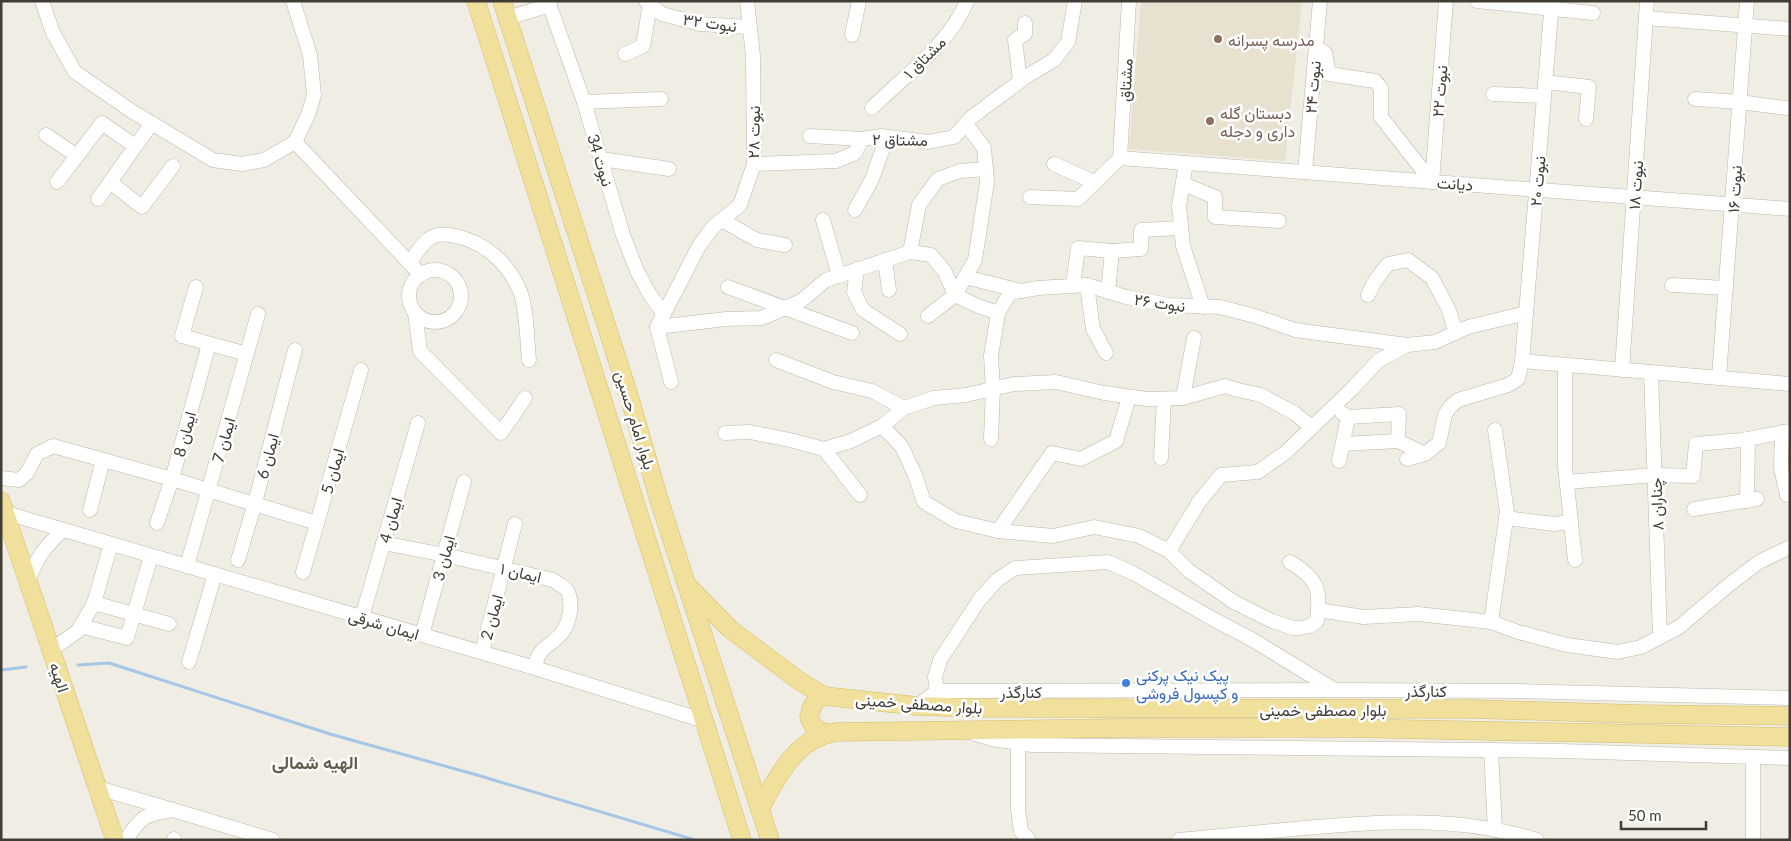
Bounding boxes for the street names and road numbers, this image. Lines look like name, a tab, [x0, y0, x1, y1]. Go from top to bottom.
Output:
street label: نبوت ۳۲	[682, 9, 738, 37]
street label: مشتاق ۱	[899, 32, 950, 83]
street label: مشتاق	[1114, 58, 1137, 102]
street label: نبوت ۲۴	[1300, 60, 1326, 114]
street label: نبوت ۲۲	[1427, 64, 1453, 118]
street label: نبوت ۲۸	[743, 105, 765, 159]
street label: مشتاق ۲	[872, 129, 928, 150]
street label: نبوت 34	[582, 131, 618, 189]
street label: نبوت ۲۰	[1525, 155, 1551, 207]
street label: نبوت ۱۸	[1624, 160, 1648, 210]
street label: نبوت ۱۶	[1723, 165, 1747, 214]
street label: دیانت	[1436, 172, 1474, 195]
street label: نبوت ۲۶	[1133, 289, 1187, 317]
street label: بلوار امام حسین	[610, 368, 660, 472]
street label: ایمان 8	[169, 409, 200, 459]
street label: ایمان 7	[207, 415, 239, 465]
street label: ایمان 6	[252, 431, 283, 481]
street label: ایمان 5	[316, 446, 348, 496]
street label: چناران ۸	[1646, 477, 1669, 531]
street label: ایمان 4	[374, 495, 406, 545]
street label: ایمان 3	[428, 533, 459, 583]
street label: ایمان ۱	[498, 558, 543, 587]
street label: ایمان 2	[476, 592, 507, 642]
street label: ایمان شرقی	[346, 605, 421, 645]
street label: الهیه	[44, 660, 74, 695]
street label: کنارگذر	[1404, 681, 1447, 702]
street label: کنارگذر	[999, 682, 1042, 703]
street label: بلوار مصطفی خمینی	[855, 689, 983, 719]
street label: بلوار مصطفی خمینی	[1259, 700, 1387, 721]

